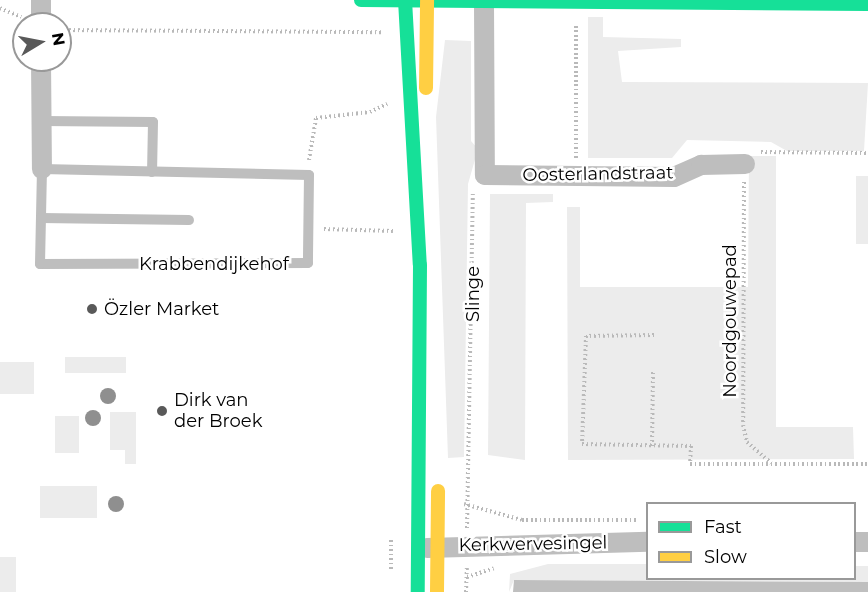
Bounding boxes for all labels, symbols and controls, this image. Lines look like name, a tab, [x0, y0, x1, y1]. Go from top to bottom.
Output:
north arrow	[12, 12, 72, 72]
text: N	[48, 31, 69, 47]
street label: Oosterlandstraat	[522, 162, 674, 186]
street label: Noordgouwepad	[719, 244, 741, 398]
street label: Krabbendijkehof	[139, 253, 289, 275]
street label: Slinge	[462, 266, 484, 322]
place label: Özler Market	[104, 298, 219, 320]
marker: Özler Market	[85, 302, 99, 316]
place label: Dirk van der Broek	[174, 390, 262, 432]
marker: Dirk van der Broek	[155, 404, 169, 418]
legend	[646, 502, 856, 580]
text: Fast	[704, 516, 742, 538]
street label: Kerkwervesingel	[458, 532, 608, 556]
text: Slow	[704, 546, 747, 568]

